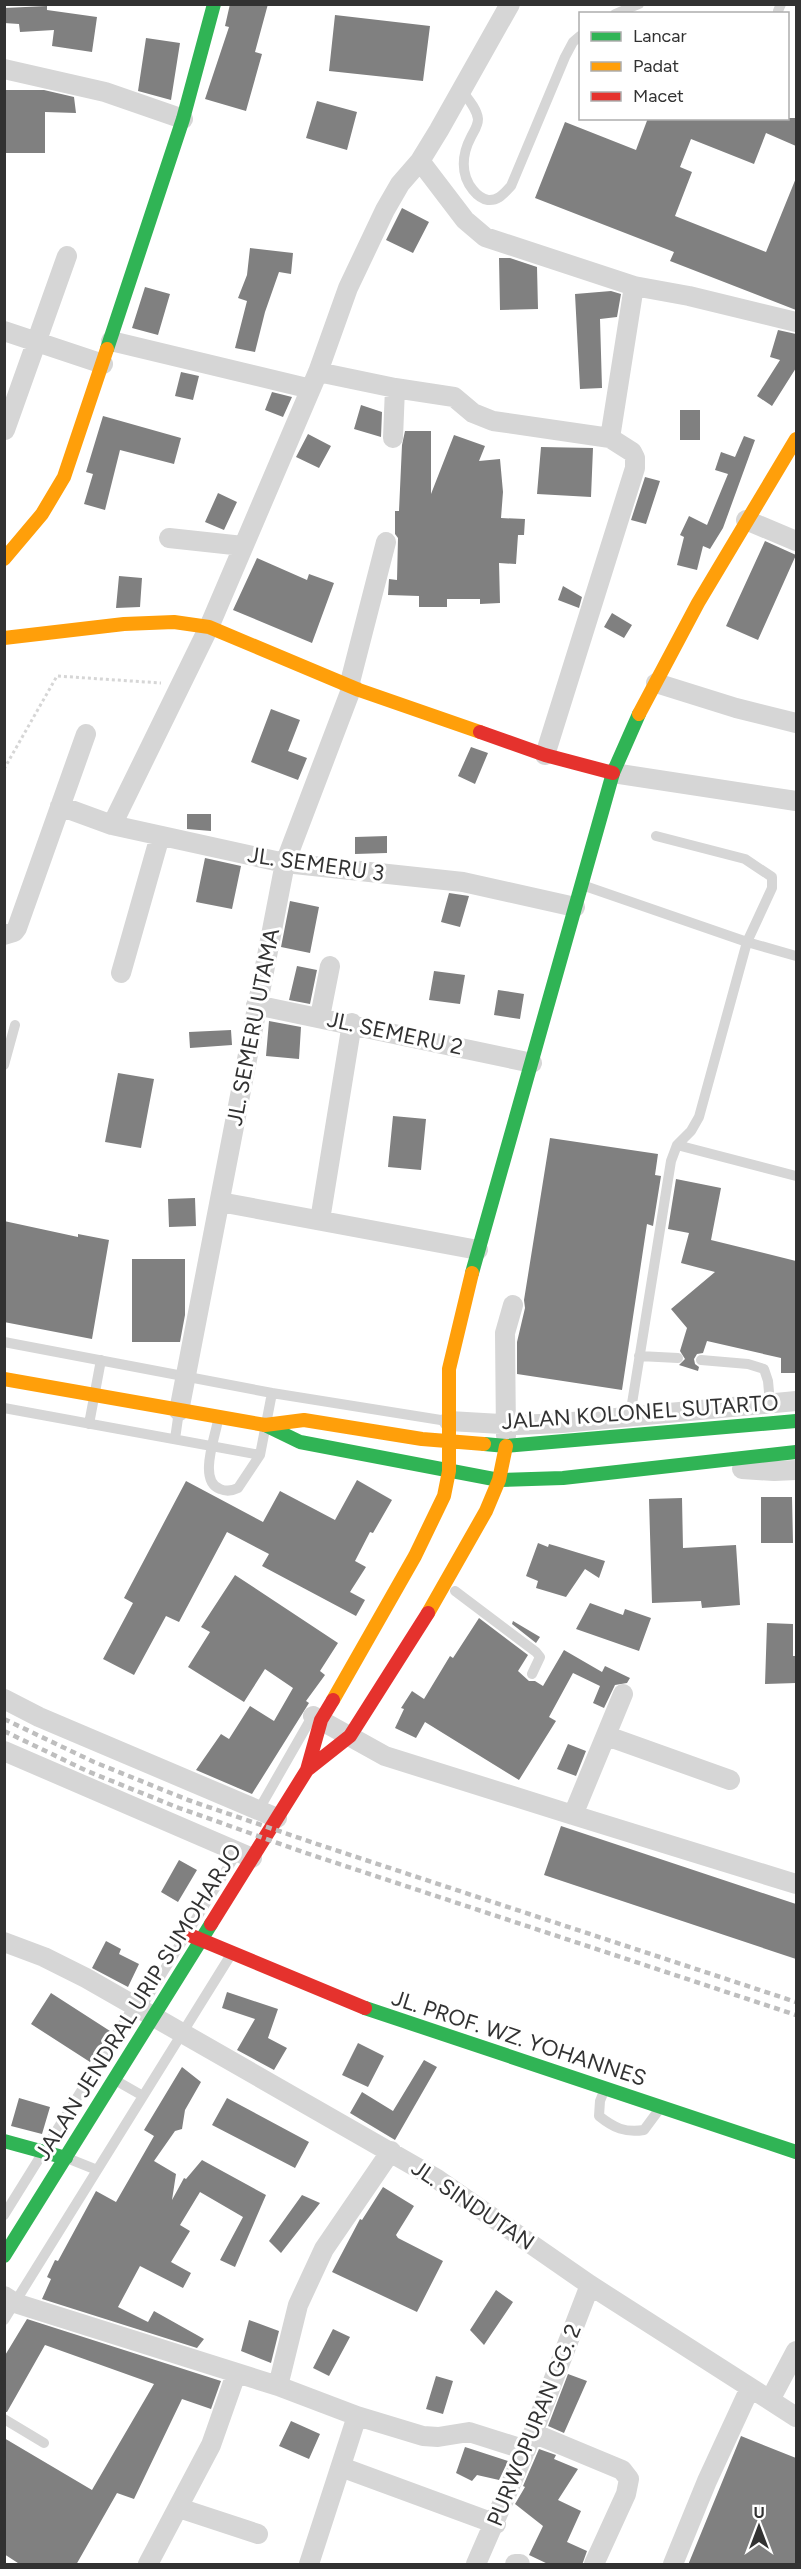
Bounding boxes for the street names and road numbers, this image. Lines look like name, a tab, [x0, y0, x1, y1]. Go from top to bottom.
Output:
street label: JL. SEMERU 3	[246, 841, 386, 887]
street label: JL. SEMERU UTAMA	[221, 926, 285, 1128]
street label: JL. SEMERU 2	[325, 1005, 465, 1061]
street label: JALAN KOLONEL SUTARTO	[500, 1389, 780, 1435]
street label: JALAN JENDRAL URIP SUMOHARJO	[29, 1838, 247, 2166]
street label: JL. PROF. WZ. YOHANNES	[388, 1984, 650, 2092]
street label: JL. SINDUTAN	[406, 2154, 540, 2256]
street label: PURWOPURAN GG. 2	[481, 2320, 587, 2530]

